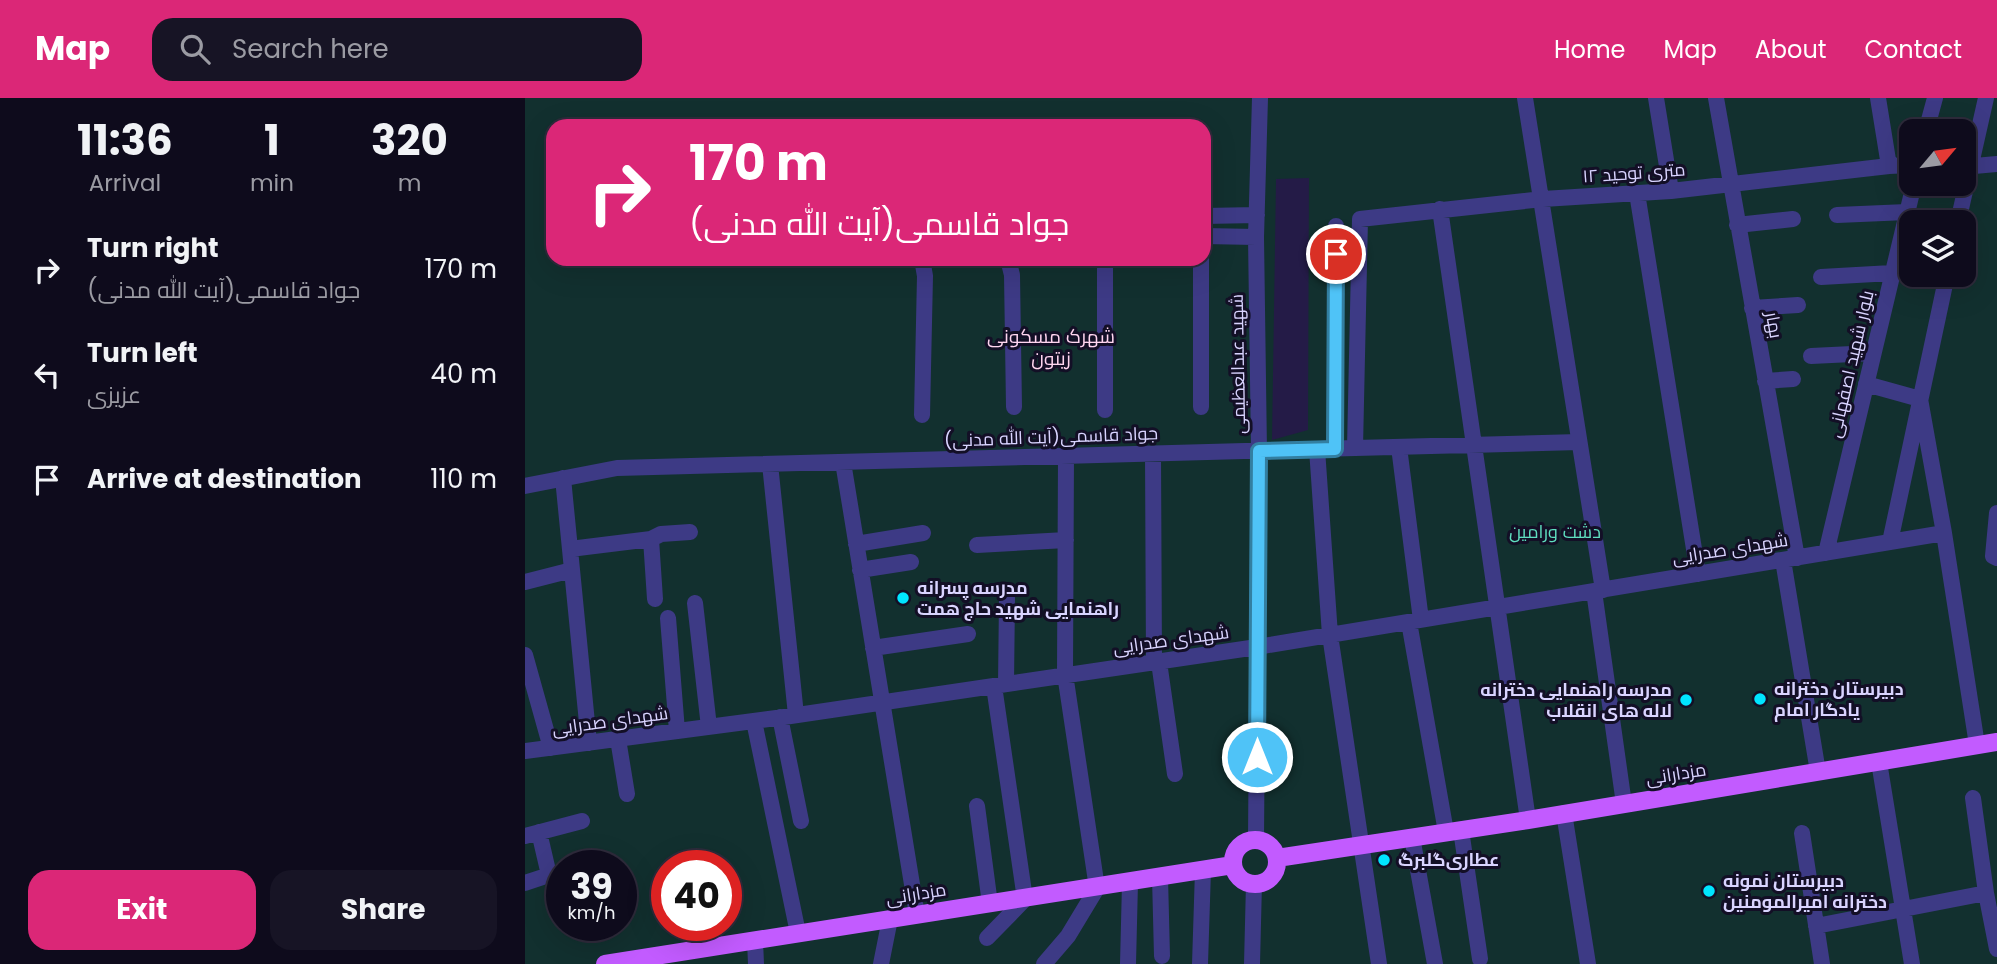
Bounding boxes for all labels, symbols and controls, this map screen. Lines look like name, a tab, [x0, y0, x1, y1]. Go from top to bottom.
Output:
search box	[152, 18, 642, 81]
text: Map	[35, 25, 110, 72]
icon: search	[176, 30, 214, 68]
text: Search here	[232, 31, 389, 67]
text: Home	[1554, 33, 1626, 66]
text: Map	[1664, 33, 1717, 66]
text: About	[1755, 33, 1826, 66]
text: Contact	[1864, 33, 1962, 66]
text: 11:36	[77, 111, 173, 170]
text: 1	[264, 111, 280, 170]
text: 320	[371, 111, 448, 170]
north arrow	[1899, 119, 1976, 196]
map controls	[1899, 119, 1976, 287]
text: 170 m	[689, 129, 828, 197]
icon: right	[574, 147, 665, 238]
street label: ۱۲ متری توحید	[1582, 156, 1686, 189]
text: Arrival	[89, 167, 161, 199]
text: min	[250, 167, 294, 199]
text: m	[398, 167, 421, 199]
text: جواد قاسمی(آیت الله مدنی)	[689, 201, 1069, 246]
button: layers	[1899, 210, 1976, 287]
pin	[1306, 224, 1366, 284]
text: Turn right	[87, 230, 219, 266]
icon: arrive	[1317, 235, 1355, 273]
icon: right	[28, 251, 66, 289]
text: 170 m	[424, 251, 497, 287]
text: جواد قاسمی(آیت الله مدنی)	[87, 274, 360, 306]
street label: بلوار شهید اصفهانی	[1821, 288, 1880, 440]
street label: شهید عبدالعظیمی	[1224, 294, 1251, 434]
street label: بهار	[1760, 309, 1789, 340]
district label: شهرک مسکونی زیتون	[987, 323, 1115, 372]
text: Turn left	[87, 335, 198, 371]
icon: left	[28, 356, 66, 394]
text: 40 m	[431, 356, 497, 392]
text: عزیزی	[87, 379, 141, 411]
street label: جواد قاسمی(آیت الله مدنی)	[944, 420, 1158, 453]
icon: arrive	[28, 461, 66, 499]
text: Arrive at destination	[87, 461, 362, 497]
text: 110 m	[430, 461, 497, 497]
park label: دشت ورامین	[1509, 519, 1601, 544]
street label: شهدای صدرایی	[1670, 527, 1790, 570]
place label: مدرسه پسرانه راهنمایی شهید حاج همت	[917, 575, 1119, 621]
marker: مدرسه پسرانه راهنمایی شهید حاج همت	[895, 590, 911, 606]
street label: شهدای صدرایی	[1111, 619, 1231, 660]
place label: دبیرستان دخترانه یادگار امام	[1774, 676, 1904, 722]
place label: مدرسه راهنمایی دخترانه لاله های انقلاب	[1480, 677, 1672, 723]
marker: دبیرستان دخترانه یادگار امام	[1752, 691, 1768, 707]
marker: مدرسه راهنمایی دخترانه لاله های انقلاب	[1678, 692, 1694, 708]
street label: شهدای صدرایی	[550, 700, 670, 741]
position arrow	[1220, 720, 1294, 794]
street label: مزدارانی	[1644, 756, 1708, 791]
place label: عطاری‌گلبرگ	[1398, 847, 1500, 872]
speed limit sign: 40	[651, 850, 742, 941]
marker: عطاری‌گلبرگ	[1376, 852, 1392, 868]
text: 39	[570, 862, 613, 911]
place label: دبیرستان نمونه دخترانه امیرالمومنین	[1723, 868, 1887, 914]
button: Exit	[28, 870, 256, 950]
button: Share	[270, 870, 497, 950]
street label: مزدارانی	[884, 876, 948, 911]
marker: دبیرستان نمونه دخترانه امیرالمومنین	[1701, 883, 1717, 899]
text: km/h	[568, 900, 615, 925]

